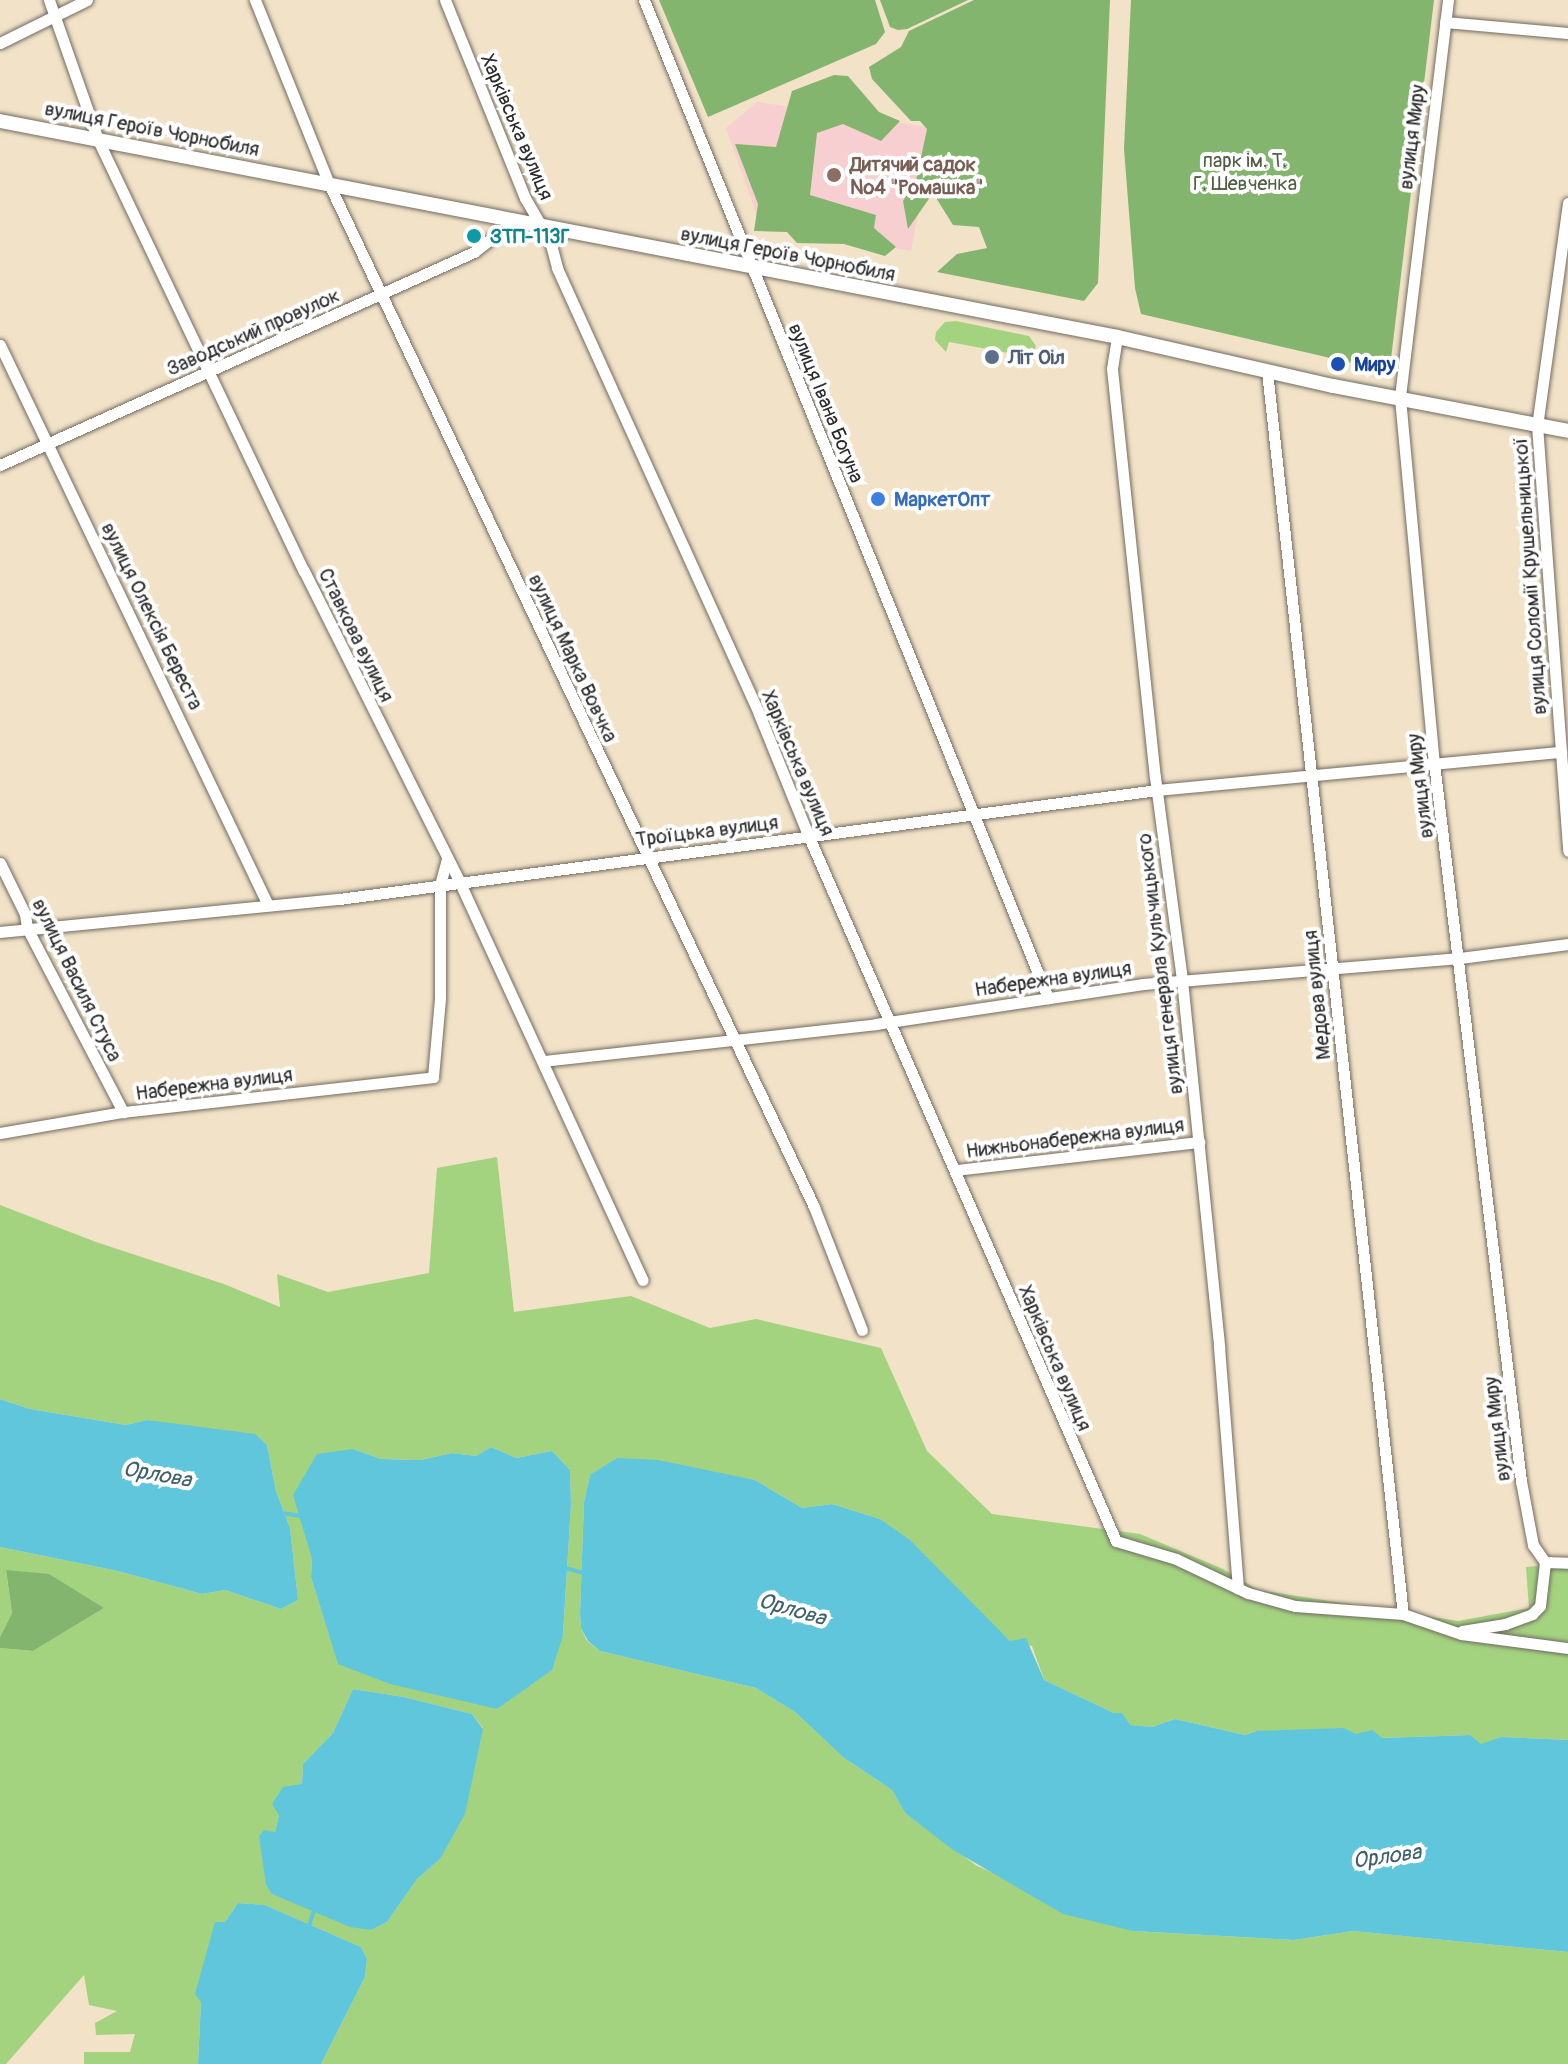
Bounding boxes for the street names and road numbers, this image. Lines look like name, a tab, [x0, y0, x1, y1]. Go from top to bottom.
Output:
street label: Харківська вулиця	[475, 50, 559, 204]
street label: вулиця Миру	[1394, 83, 1430, 191]
street label: вулиця Героїв Чорнобиля	[43, 96, 261, 162]
street label: вулиця Героїв Чорнобиля	[679, 221, 897, 287]
street label: Заводський провулок	[163, 283, 343, 381]
street label: вулиця Івана Богуна	[783, 320, 869, 486]
street label: вулиця Соломії Крушельницької	[1508, 437, 1552, 715]
street label: вулиця Олексія Береста	[96, 519, 208, 713]
street label: Ставкова вулиця	[313, 564, 399, 706]
street label: вулиця Марка Вовчка	[523, 570, 623, 746]
street label: Харківська вулиця	[756, 686, 840, 840]
street label: вулиця Миру	[1402, 732, 1438, 840]
street label: Троїцька вулиця	[634, 810, 780, 852]
street label: вулиця генерала Кульчицького	[1132, 832, 1188, 1096]
street label: вулиця Василя Стуса	[27, 895, 127, 1065]
street label: Медова вулиця	[1298, 929, 1336, 1061]
street label: Набережна вулиця	[973, 956, 1133, 1002]
street label: Набережна вулиця	[134, 1062, 294, 1106]
street label: Нижньонабережна вулиця	[964, 1113, 1186, 1163]
street label: Харківська вулиця	[1013, 1281, 1097, 1435]
street label: вулиця Миру	[1479, 1375, 1515, 1483]

